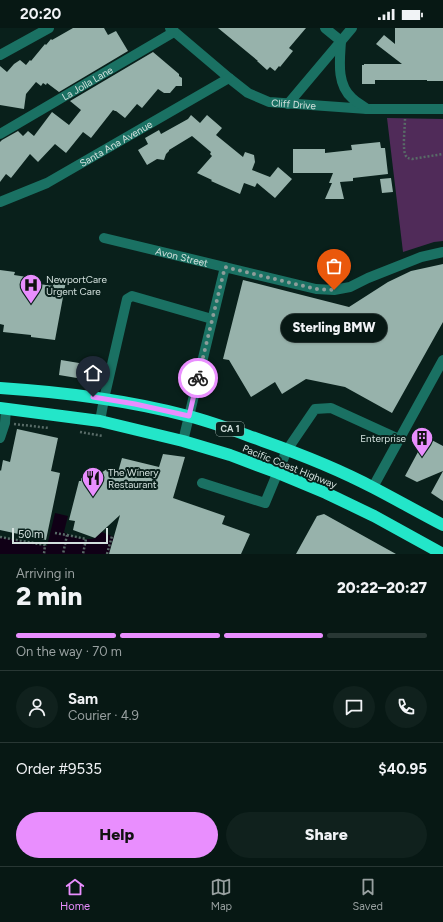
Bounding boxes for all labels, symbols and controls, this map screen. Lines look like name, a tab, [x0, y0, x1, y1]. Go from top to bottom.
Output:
text: 20:20	[20, 5, 61, 23]
street label: La Jolla Lane	[59, 63, 116, 103]
street label: Cliff Drive	[271, 96, 317, 112]
street label: Santa Ana Avenue	[77, 117, 155, 170]
street label: Avon Street	[154, 245, 209, 270]
pin	[317, 249, 351, 290]
icon: bag	[323, 255, 345, 277]
hospital icon: NewportCare Urgent Care	[18, 272, 44, 305]
place label: NewportCare Urgent Care	[46, 273, 107, 298]
callout: Sterling BMW	[281, 314, 387, 342]
text: Sterling BMW	[293, 320, 376, 335]
pin	[76, 356, 110, 397]
courier	[178, 358, 218, 398]
icon: home	[82, 362, 104, 384]
icon: bike	[187, 367, 209, 389]
road number: CA 1	[216, 422, 244, 436]
building icon: Enterprise	[409, 425, 435, 458]
place label: Enterprise	[360, 432, 407, 445]
street label: Pacific Coast Highway	[241, 442, 340, 492]
restaurant icon: The Winery Restaurant	[80, 465, 106, 498]
place label: The Winery Restaurant	[108, 466, 159, 491]
scale bar	[12, 526, 108, 545]
text: 50 m	[18, 528, 43, 541]
text: Arriving in	[16, 566, 75, 581]
text: 20:22–20:27	[337, 579, 427, 597]
text: 2 min	[16, 580, 82, 612]
text: On the way · 70 m	[16, 644, 122, 659]
button: person	[16, 686, 58, 728]
button: chat	[333, 686, 375, 728]
button: phone	[385, 686, 427, 728]
text: Sam	[68, 690, 98, 708]
text: Courier · 4.9	[68, 708, 139, 723]
text: Order #9535	[16, 760, 102, 778]
text: $40.95	[378, 760, 427, 778]
button: Help	[16, 812, 218, 858]
button: Share	[226, 812, 427, 858]
tab: Home	[60, 876, 90, 913]
tab: Map	[210, 876, 232, 913]
tab: Saved	[353, 876, 383, 913]

